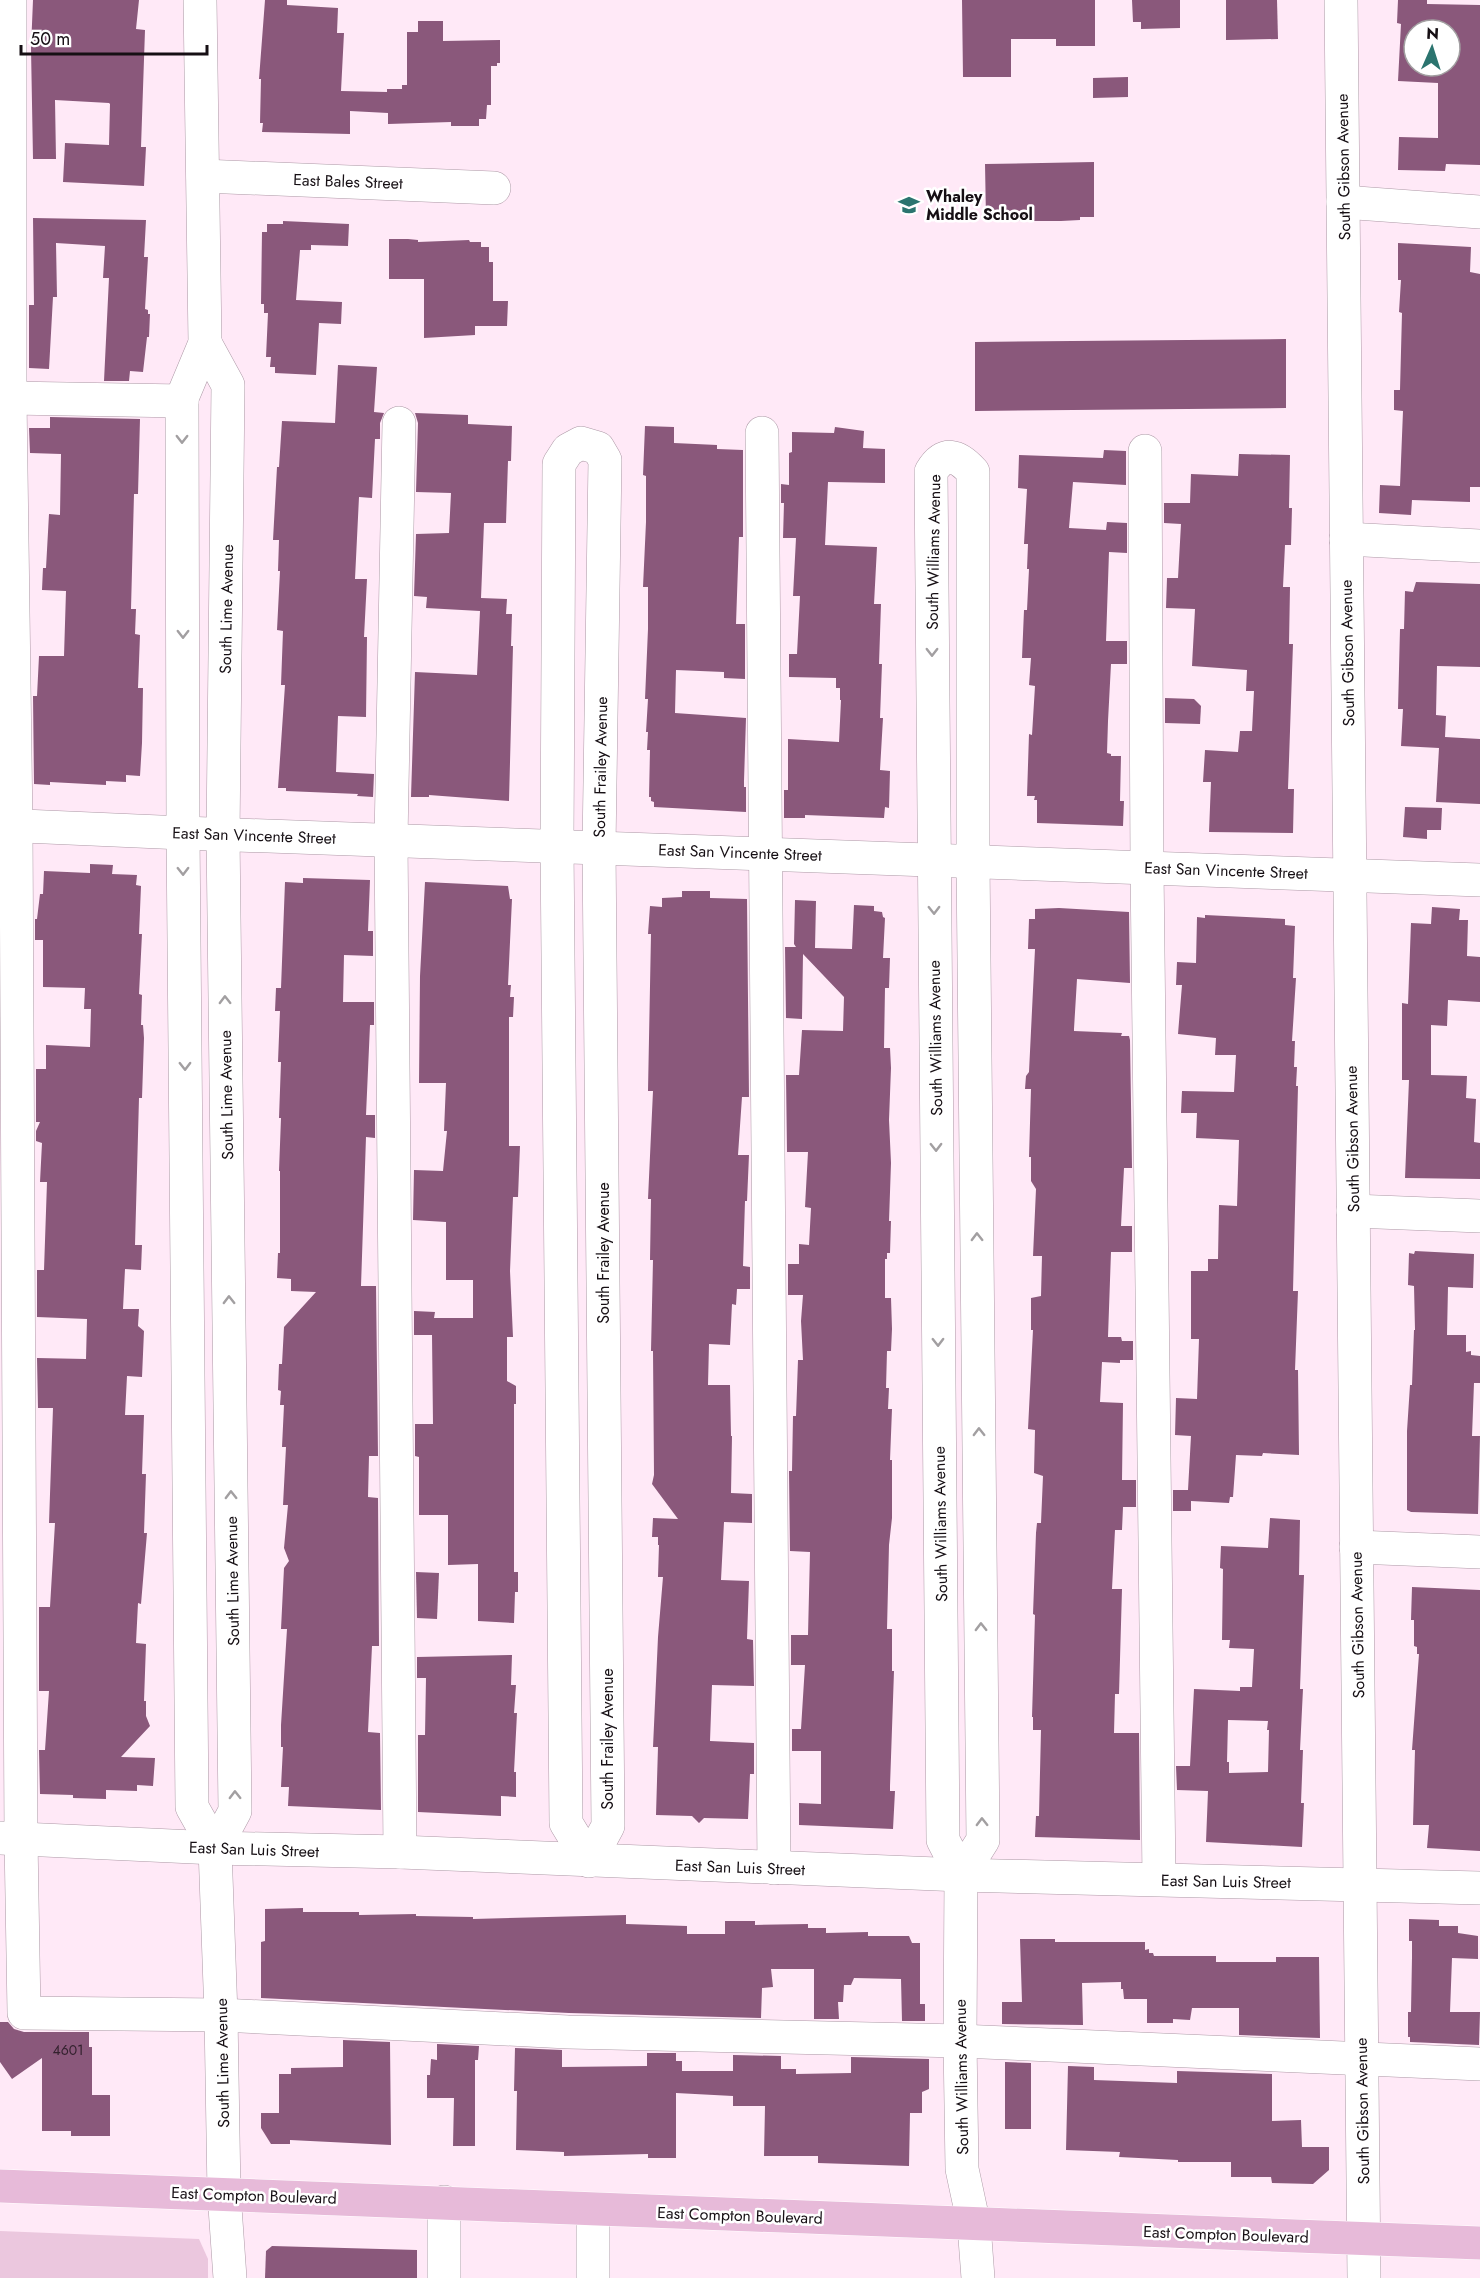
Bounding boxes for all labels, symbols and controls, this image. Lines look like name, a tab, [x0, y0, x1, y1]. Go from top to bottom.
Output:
scale bar	[21, 18, 207, 56]
north arrow	[1402, 18, 1462, 78]
text: N	[1426, 22, 1440, 45]
text: 50 m	[30, 26, 70, 52]
street label: South Gibson Avenue	[1331, 93, 1356, 241]
street label: East Bales Street	[293, 168, 403, 195]
place label: Whaley Middle School	[926, 185, 1033, 226]
school or university icon: Whaley Middle School	[897, 193, 921, 217]
one-way arrow	[176, 435, 188, 444]
street label: South Williams Avenue	[921, 474, 946, 630]
street label: South Lime Avenue	[214, 544, 239, 674]
street label: South Gibson Avenue	[1335, 579, 1360, 727]
one-way arrow	[177, 630, 189, 639]
one-way arrow	[926, 648, 938, 657]
street label: South Frailey Avenue	[588, 696, 613, 838]
street label: East San Vincente Street	[172, 821, 336, 850]
street label: East San Vincente Street	[658, 838, 822, 867]
street label: East San Vincente Street	[1144, 856, 1308, 885]
one-way arrow	[177, 867, 189, 876]
one-way arrow	[928, 906, 940, 915]
street label: South Williams Avenue	[923, 960, 948, 1116]
one-way arrow	[219, 996, 231, 1005]
street label: South Lime Avenue	[214, 1030, 239, 1160]
one-way arrow	[179, 1062, 191, 1071]
street label: South Gibson Avenue	[1340, 1065, 1365, 1213]
one-way arrow	[930, 1143, 942, 1152]
street label: South Frailey Avenue	[592, 1182, 615, 1324]
one-way arrow	[971, 1233, 983, 1242]
one-way arrow	[223, 1296, 235, 1305]
one-way arrow	[932, 1338, 944, 1347]
one-way arrow	[973, 1428, 985, 1437]
street label: South Williams Avenue	[928, 1446, 953, 1602]
one-way arrow	[225, 1491, 237, 1500]
street label: South Lime Avenue	[220, 1516, 245, 1646]
street label: South Gibson Avenue	[1345, 1551, 1370, 1699]
one-way arrow	[974, 1623, 987, 1632]
street label: South Frailey Avenue	[596, 1668, 619, 1810]
one-way arrow	[229, 1791, 241, 1800]
one-way arrow	[976, 1818, 988, 1827]
street label: East San Luis Street	[189, 1836, 320, 1863]
street label: East San Luis Street	[675, 1854, 806, 1881]
street label: East San Luis Street	[1161, 1869, 1291, 1894]
street label: South Lime Avenue	[210, 1998, 235, 2128]
street label: South Williams Avenue	[949, 1999, 974, 2155]
street label: South Gibson Avenue	[1350, 2037, 1375, 2185]
house number: 4601	[53, 2040, 83, 2060]
street label: East Compton Boulevard	[171, 2181, 337, 2210]
street label: East Compton Boulevard	[657, 2201, 823, 2230]
street label: East Compton Boulevard	[1143, 2220, 1309, 2249]

